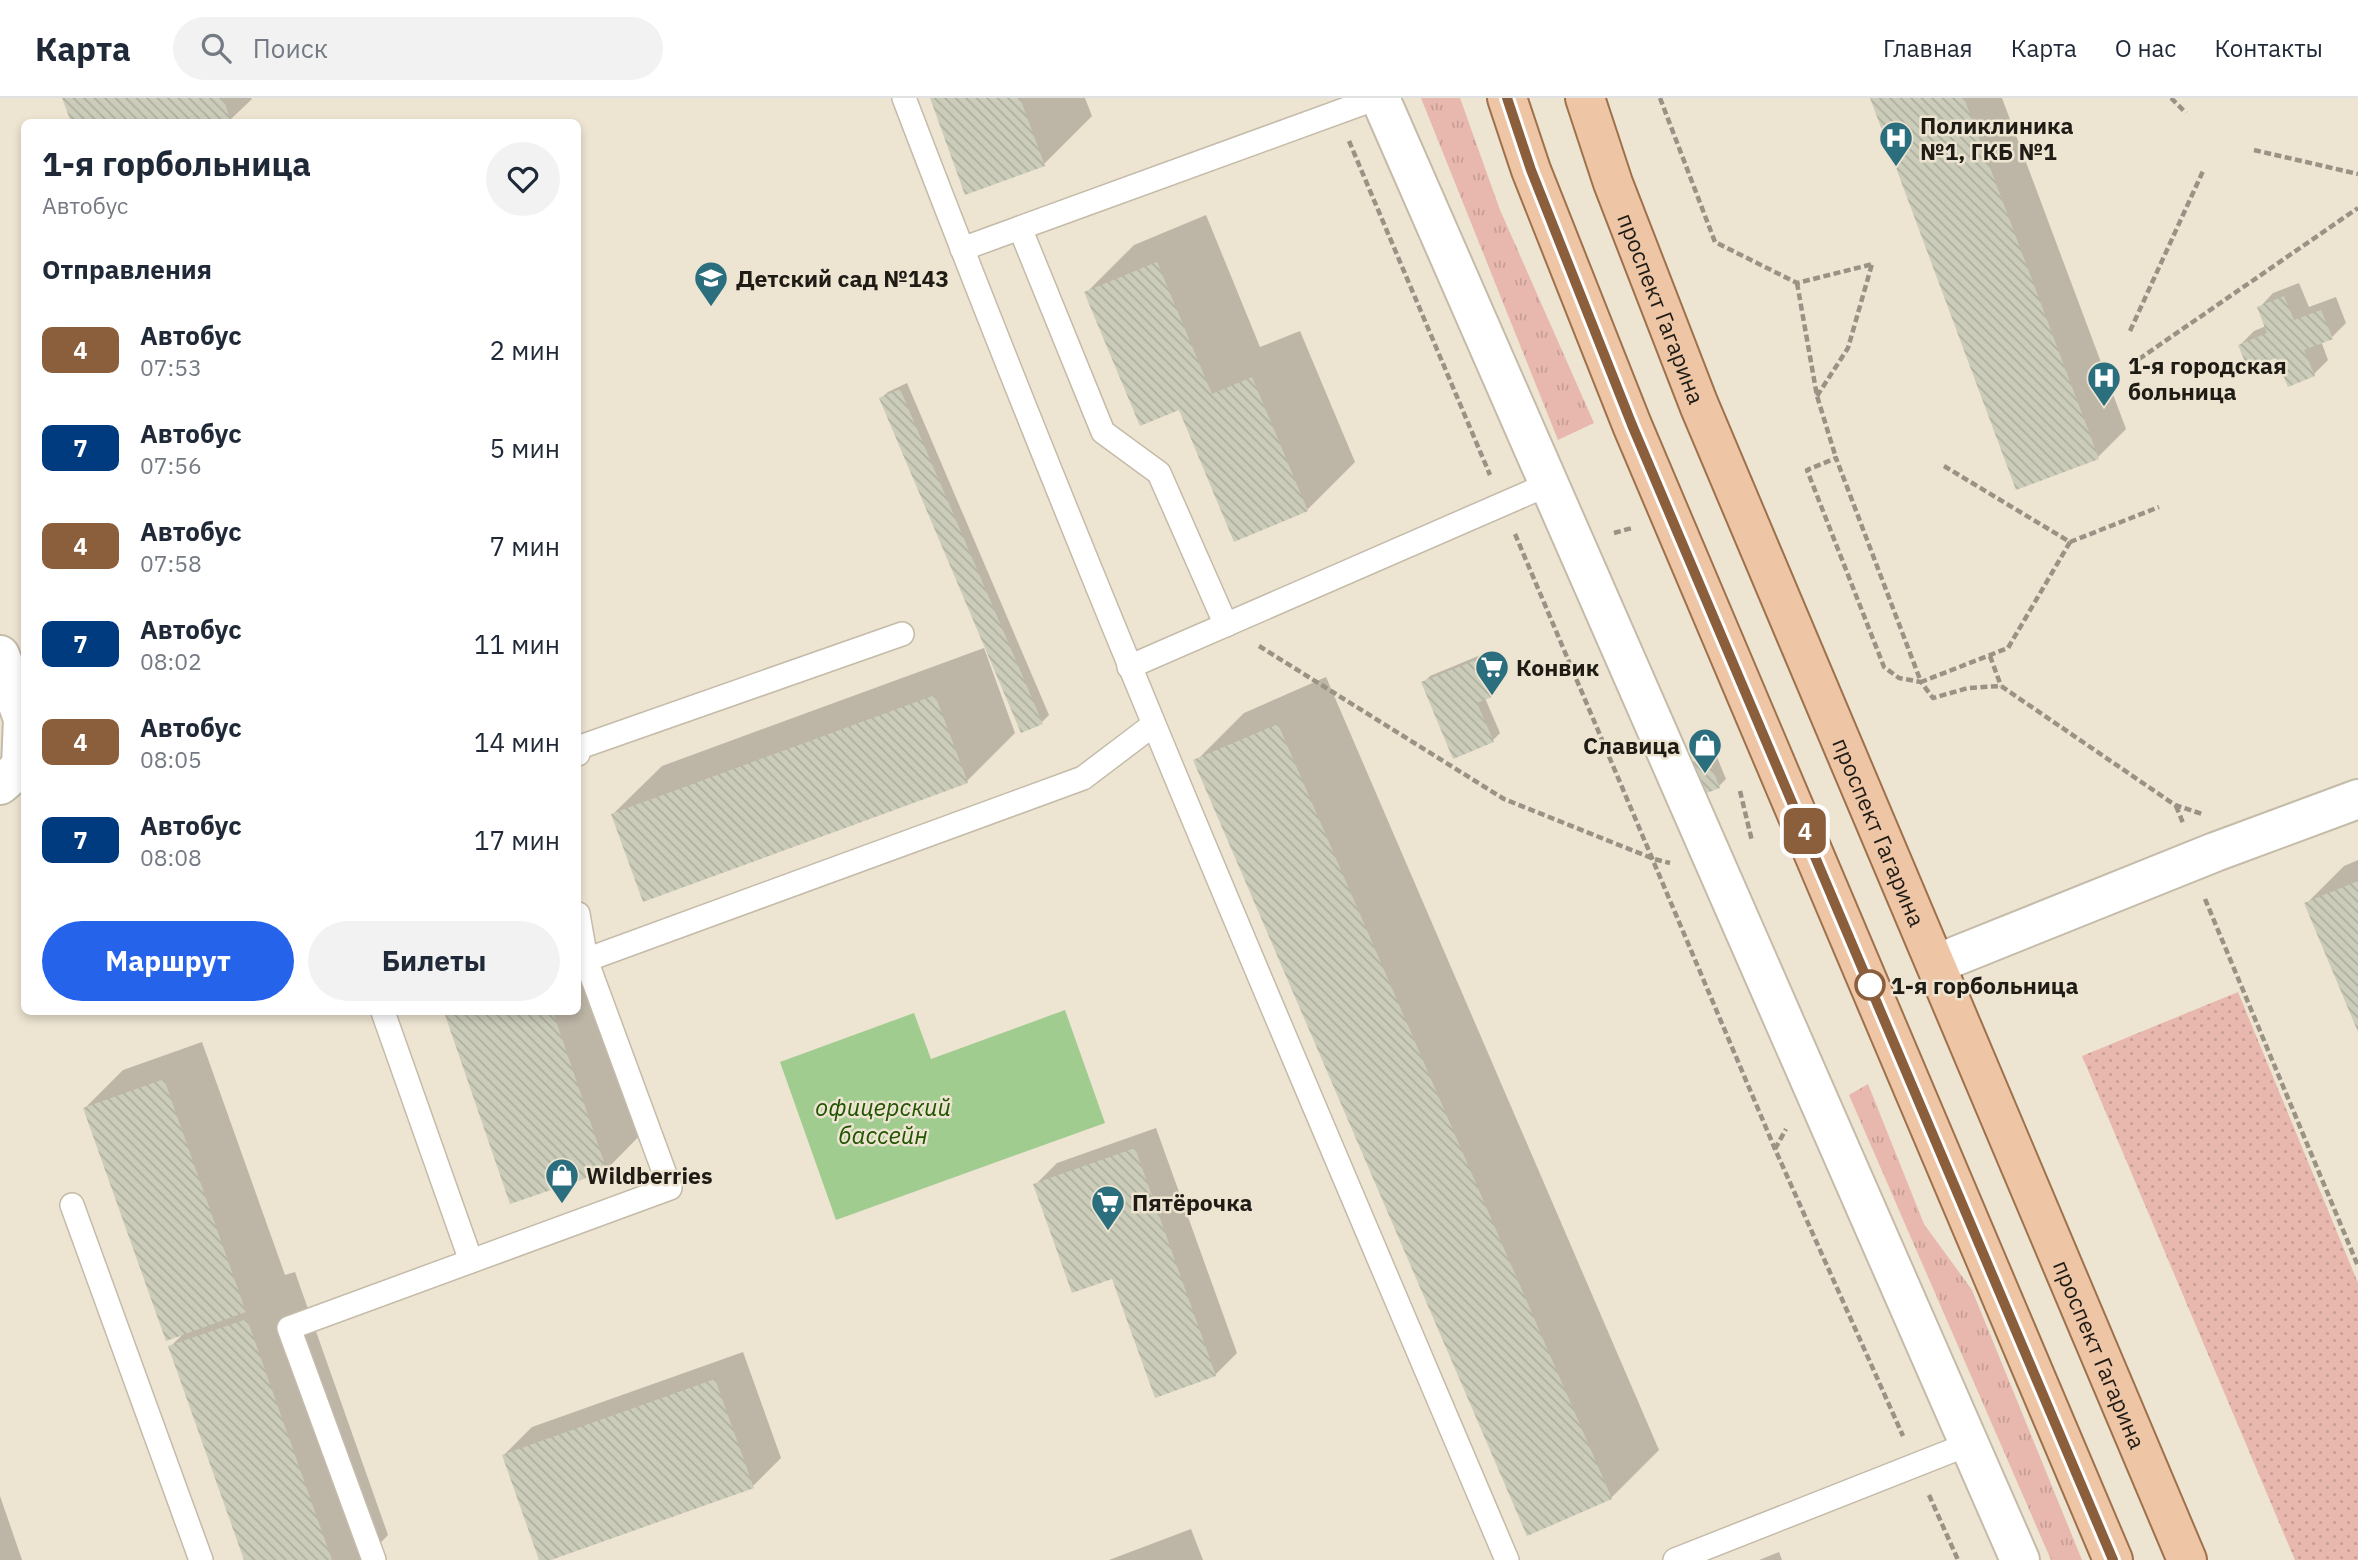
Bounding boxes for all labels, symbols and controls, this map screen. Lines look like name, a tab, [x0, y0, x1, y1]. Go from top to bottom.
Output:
search box	[173, 17, 663, 80]
text: Карта	[35, 27, 131, 70]
icon: search	[197, 29, 235, 67]
text: Поиск	[253, 31, 328, 65]
text: Главная	[1883, 32, 1973, 64]
text: Карта	[2011, 32, 2077, 64]
text: О нас	[2115, 32, 2176, 64]
text: Контакты	[2214, 32, 2323, 64]
place label: Поликлиника №1, ГКБ №1	[1920, 110, 2074, 166]
hospital icon: Поликлиника №1, ГКБ №1	[1877, 119, 1915, 168]
text: 1-я горбольница	[42, 142, 311, 185]
button: heart	[486, 142, 560, 216]
text: Автобус	[42, 190, 128, 220]
street label: проспект Гагарина	[1611, 209, 1712, 408]
text: Отправления	[42, 252, 212, 286]
school or university icon: Детский сад №143	[692, 259, 730, 308]
place label: Детский сад №143	[736, 263, 949, 293]
text: Автобус	[140, 318, 242, 352]
text: 2 мин	[490, 333, 560, 367]
text: 4	[73, 334, 88, 366]
place label: 1-я городская больница	[2128, 350, 2287, 406]
text: 07:53	[140, 352, 202, 382]
hospital icon: 1-я городская больница	[2085, 359, 2123, 408]
text: Автобус	[140, 416, 242, 450]
text: 5 мин	[490, 431, 560, 465]
text: 7	[73, 432, 88, 464]
text: 07:56	[140, 450, 202, 480]
text: Автобус	[140, 514, 242, 548]
text: 7 мин	[490, 529, 560, 563]
text: 4	[73, 530, 88, 562]
text: 07:58	[140, 548, 202, 578]
text: Автобус	[140, 612, 242, 646]
text: 11 мин	[474, 627, 560, 661]
text: 7	[73, 628, 88, 660]
text: 08:02	[140, 646, 202, 676]
supermarket icon: Конвик	[1473, 648, 1511, 697]
place label: Конвик	[1516, 652, 1599, 682]
text: Автобус	[140, 710, 242, 744]
text: 14 мин	[474, 725, 560, 759]
text: 4	[73, 726, 88, 758]
shop icon: Славица	[1686, 726, 1724, 775]
place label: Славица	[1583, 730, 1680, 760]
street label: проспект Гагарина	[1826, 733, 1933, 931]
text: 08:05	[140, 744, 202, 774]
text: Автобус	[140, 808, 242, 842]
line badge: 4	[1782, 808, 1828, 854]
text: 4	[1798, 815, 1812, 847]
text: 17 мин	[474, 823, 560, 857]
text: 7	[73, 824, 88, 856]
text: 08:08	[140, 842, 202, 872]
button: Маршрут	[42, 921, 294, 1001]
button: Билеты	[308, 921, 560, 1001]
marker: 1-я горбольница	[1855, 970, 1885, 1000]
place label: 1-я горбольница	[1891, 970, 2079, 1000]
water label: офицерский бассейн	[815, 1091, 951, 1151]
shop icon: Wildberries	[543, 1156, 581, 1205]
place label: Wildberries	[586, 1160, 713, 1190]
supermarket icon: Пятёрочка	[1089, 1183, 1127, 1232]
place label: Пятёрочка	[1132, 1187, 1253, 1217]
street label: проспект Гагарина	[2047, 1255, 2153, 1453]

